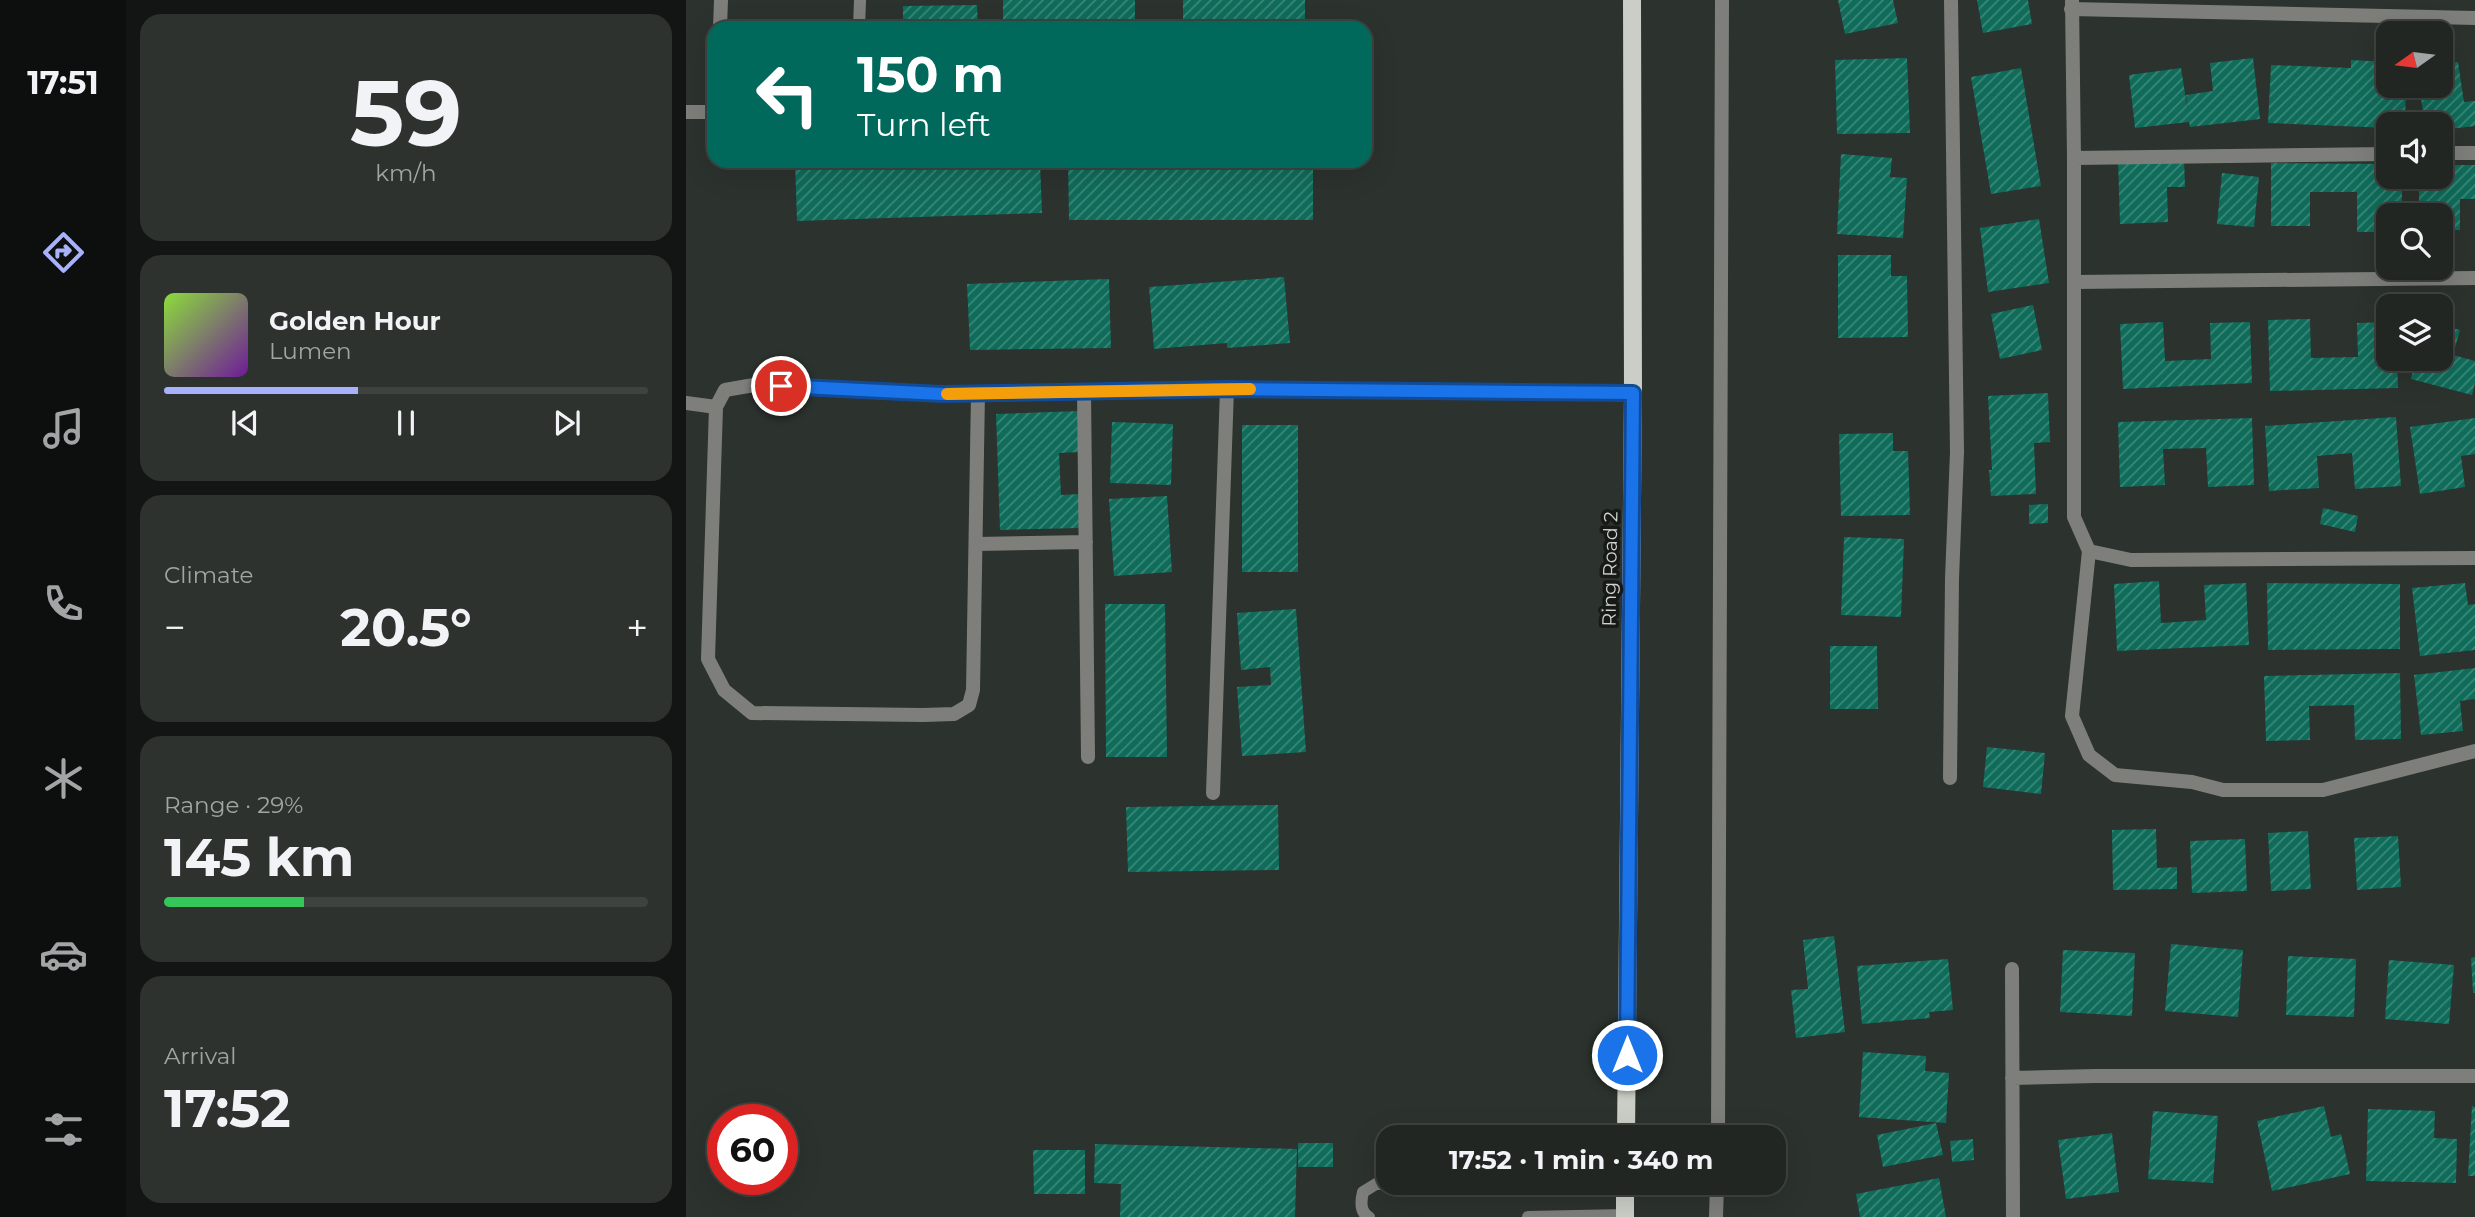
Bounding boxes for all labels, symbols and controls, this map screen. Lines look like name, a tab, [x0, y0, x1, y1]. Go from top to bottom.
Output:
north arrow	[2376, 21, 2454, 98]
map controls	[2376, 21, 2453, 371]
text: 150 m	[857, 45, 1004, 104]
icon: left	[742, 49, 833, 140]
text: 59	[350, 58, 462, 169]
text: 17:51	[27, 63, 99, 102]
text: Turn left	[857, 105, 991, 144]
button: sound	[2376, 112, 2453, 189]
text: km/h	[375, 159, 437, 187]
button: search	[2376, 203, 2453, 280]
icon: directions	[39, 228, 88, 277]
button: layers	[2376, 294, 2453, 371]
text: Golden Hour	[269, 305, 441, 337]
text: Lumen	[269, 337, 352, 365]
pin	[751, 356, 811, 416]
icon: arrive	[762, 367, 800, 405]
icon: music	[39, 404, 88, 453]
icon: previous	[226, 404, 264, 442]
icon: pause	[387, 404, 425, 442]
icon: next	[548, 404, 586, 442]
street label: Ring Road 2	[1597, 511, 1623, 627]
text: Climate	[164, 561, 253, 589]
icon: phone	[39, 579, 88, 628]
text: 20.5°	[340, 596, 472, 659]
text: −	[164, 604, 186, 651]
text: +	[626, 604, 648, 651]
icon: climate	[39, 754, 88, 803]
text: Range · 29%	[164, 791, 303, 819]
text: 145 km	[164, 826, 354, 889]
icon: car	[39, 930, 88, 979]
position arrow	[1590, 1018, 1664, 1092]
text: Arrival	[164, 1042, 237, 1070]
text: 17:52	[164, 1077, 291, 1140]
speed limit sign: 60	[707, 1104, 798, 1195]
icon: filters	[39, 1105, 88, 1154]
text: 17:52 · 1 min · 340 m	[1449, 1144, 1713, 1176]

